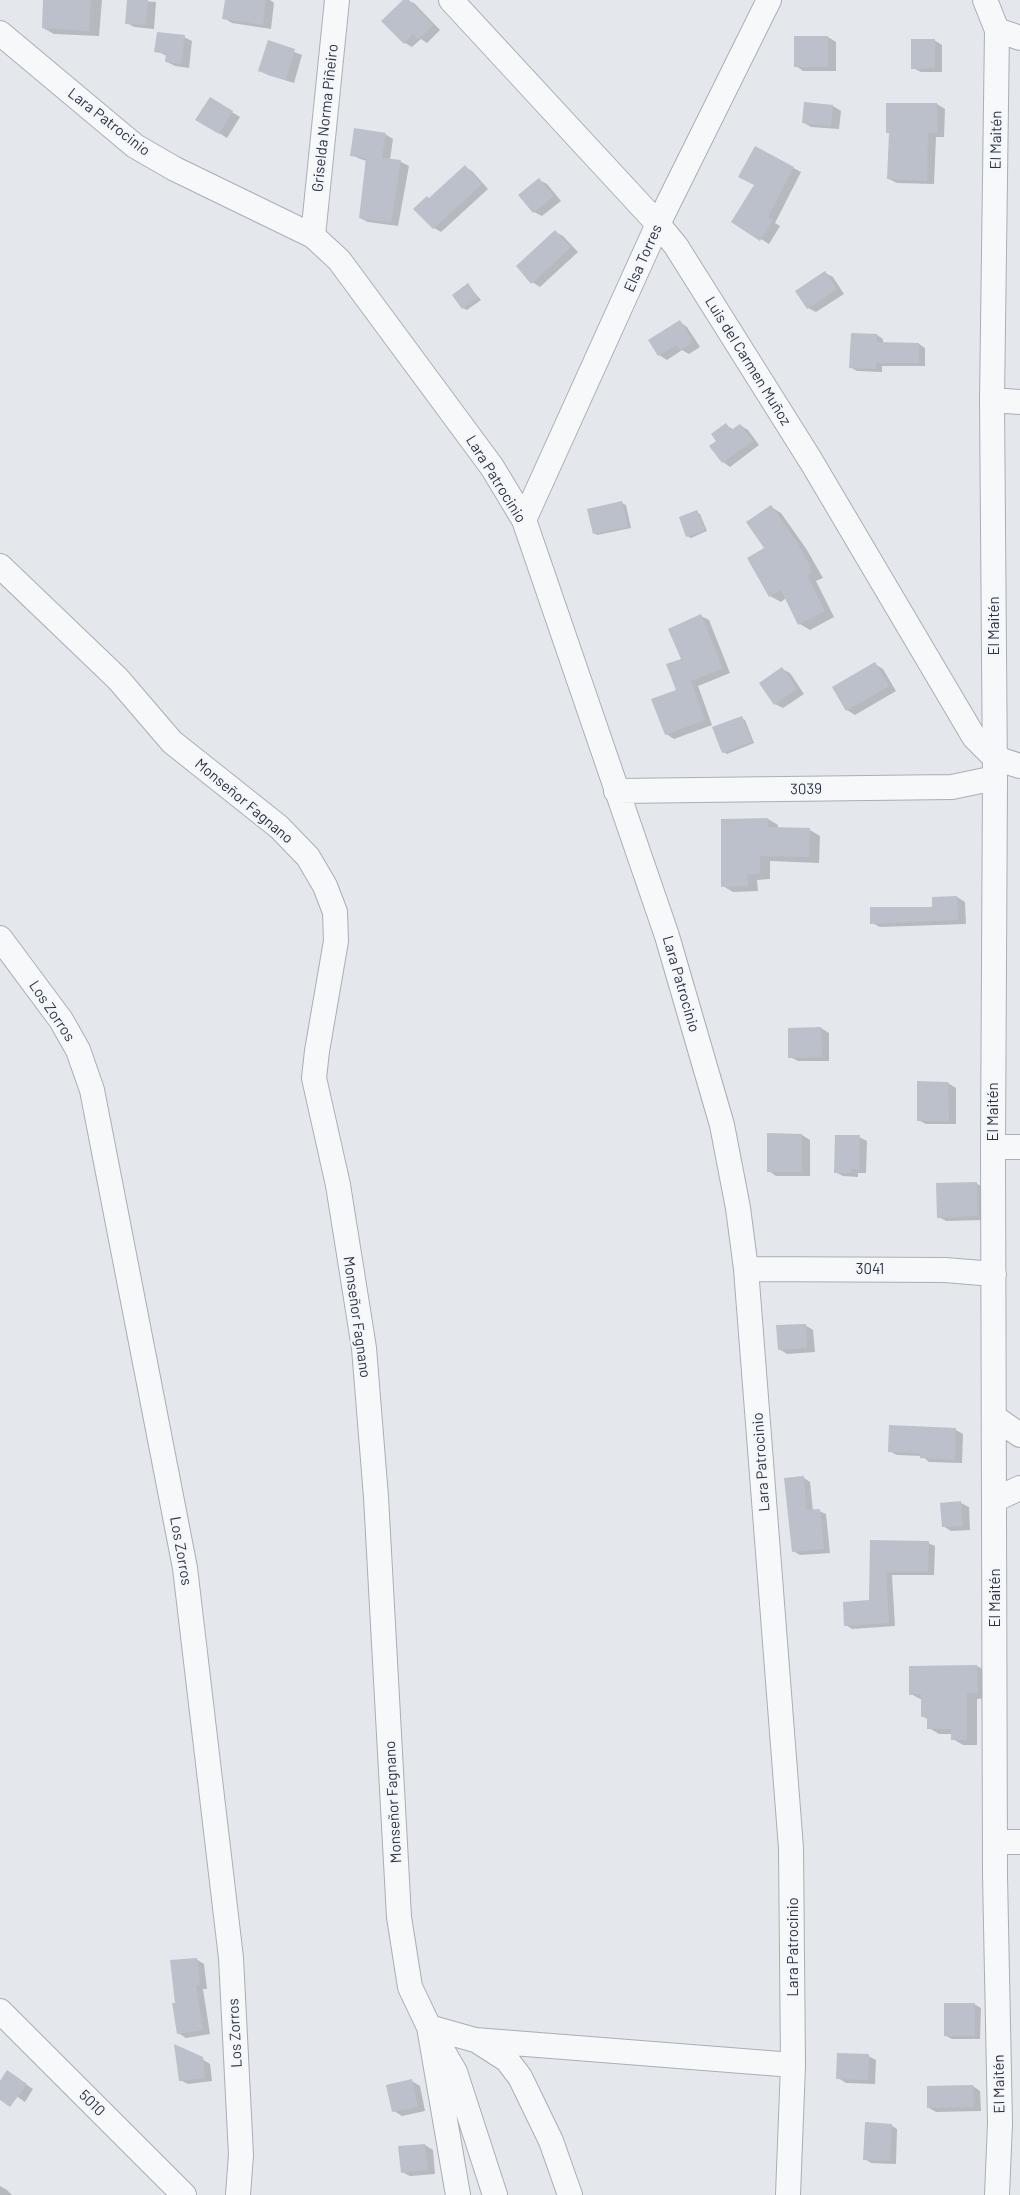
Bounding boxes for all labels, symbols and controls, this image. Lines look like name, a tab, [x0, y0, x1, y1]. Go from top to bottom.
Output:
street label: Griselda Norma Piñeiro	[308, 43, 342, 193]
street label: Lara Patrocinio	[64, 84, 154, 160]
street label: El Maitén	[986, 110, 1006, 170]
street label: Elsa Torres	[620, 221, 666, 295]
street label: Luis del Carmen Muñoz	[701, 293, 795, 429]
street label: Lara Patrocinio	[462, 432, 530, 526]
street label: El Maitén	[985, 596, 1003, 656]
street label: Monseñor Fagnano	[191, 755, 297, 847]
street label: 3039	[790, 780, 822, 798]
street label: Lara Patrocinio	[659, 934, 703, 1034]
street label: Los Zorros	[25, 977, 79, 1045]
street label: El Maitén	[984, 1082, 1002, 1142]
street label: Monseñor Fagnano	[340, 1255, 374, 1379]
street label: 3041	[856, 1260, 884, 1278]
street label: Lara Patrocinio	[749, 1412, 773, 1512]
street label: Los Zorros	[166, 1515, 196, 1587]
street label: El Maitén	[986, 1568, 1004, 1628]
street label: Monseñor Fagnano	[381, 1740, 405, 1864]
street label: Lara Patrocinio	[784, 1897, 802, 1997]
street label: Los Zorros	[224, 1998, 246, 2068]
street label: El Maitén	[989, 2054, 1009, 2114]
street label: 5010	[75, 2086, 109, 2120]

